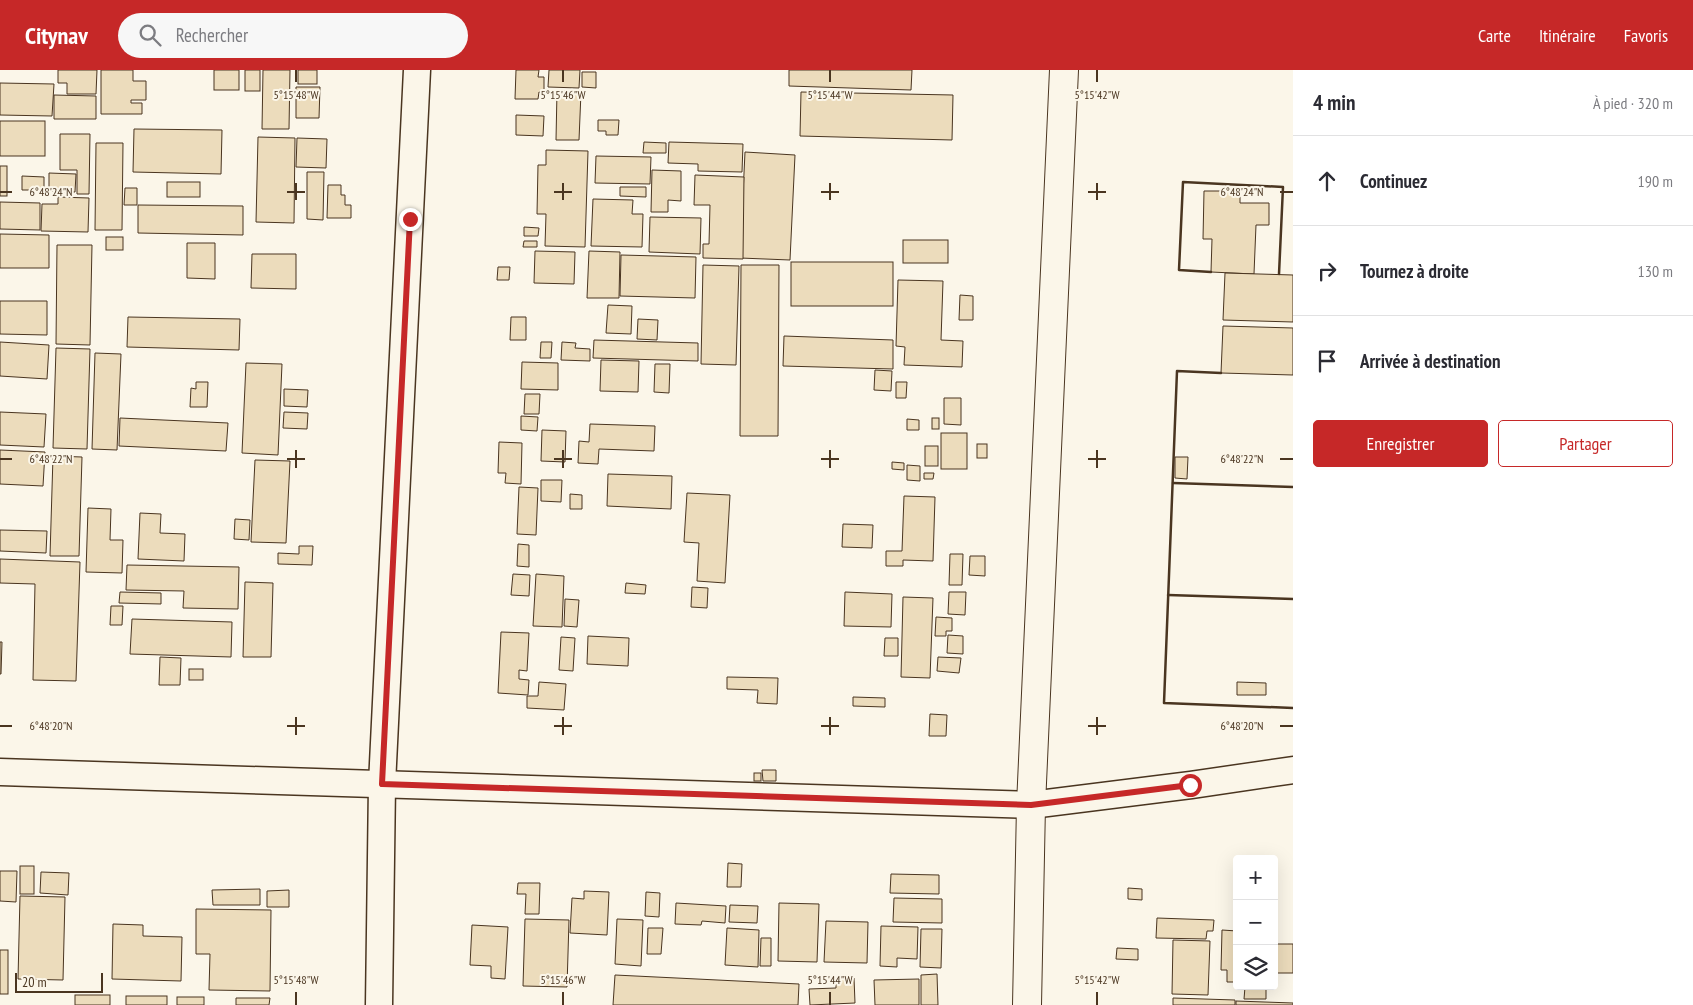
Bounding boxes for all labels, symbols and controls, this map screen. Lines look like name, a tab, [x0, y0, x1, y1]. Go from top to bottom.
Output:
search box	[118, 13, 468, 58]
text: Citynav	[25, 20, 88, 51]
icon: search	[136, 21, 164, 49]
text: Rechercher	[176, 23, 248, 47]
text: Carte	[1478, 24, 1511, 47]
text: Itinéraire	[1539, 24, 1596, 47]
text: Favoris	[1624, 24, 1668, 47]
text: 5°15'48"W	[273, 87, 319, 102]
text: 5°15'46"W	[540, 87, 586, 102]
text: 5°15'44"W	[807, 87, 853, 102]
text: 5°15'42"W	[1074, 87, 1120, 102]
text: 4 min	[1313, 89, 1355, 116]
text: À pied · 320 m	[1593, 93, 1673, 113]
icon: ahead	[1313, 167, 1341, 195]
text: Continuez	[1360, 169, 1427, 193]
text: 190 m	[1638, 171, 1673, 191]
text: 6°48'24"N	[29, 184, 73, 199]
text: 6°48'24"N	[1220, 184, 1264, 199]
route end	[399, 208, 422, 231]
icon: right	[1313, 257, 1341, 285]
text: Tournez à droite	[1360, 259, 1469, 283]
text: 130 m	[1638, 261, 1673, 281]
icon: arrive	[1313, 347, 1341, 375]
text: Arrivée à destination	[1360, 349, 1501, 373]
button: Enregistrer	[1313, 420, 1488, 467]
button: Partager	[1498, 420, 1673, 467]
text: 6°48'22"N	[29, 451, 73, 466]
text: 6°48'22"N	[1220, 451, 1264, 466]
text: 6°48'20"N	[29, 718, 73, 733]
text: 6°48'20"N	[1220, 718, 1264, 733]
route start	[1179, 774, 1202, 797]
map controls	[1233, 855, 1278, 990]
button: +	[1233, 855, 1278, 900]
button: −	[1233, 900, 1278, 945]
button: layers	[1233, 945, 1278, 990]
scale bar	[15, 970, 102, 993]
text: 5°15'48"W	[273, 972, 319, 987]
text: 5°15'46"W	[540, 972, 586, 987]
text: 5°15'44"W	[807, 972, 853, 987]
text: 5°15'42"W	[1074, 972, 1120, 987]
text: 20 m	[22, 973, 47, 991]

